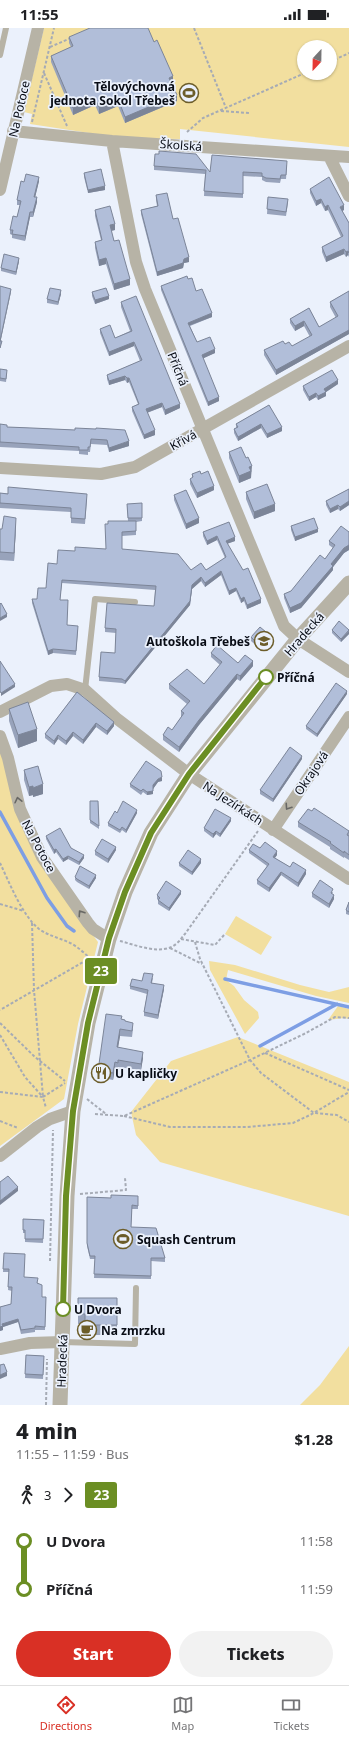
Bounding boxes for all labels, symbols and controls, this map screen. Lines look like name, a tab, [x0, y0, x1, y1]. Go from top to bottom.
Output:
text: 11:55	[20, 4, 59, 24]
north arrow	[297, 40, 337, 80]
map controls	[297, 40, 337, 80]
place label: Tělovýchovná jednota Sokol Třebeš	[49, 78, 175, 109]
street label: Na Potoce	[4, 79, 34, 139]
sports icon: Tělovýchovná jednota Sokol Třebeš	[178, 82, 200, 104]
street label: Školská	[159, 135, 203, 155]
street label: Příčná	[164, 349, 192, 389]
street label: Křivá	[166, 426, 200, 454]
street label: Hradecká	[280, 608, 328, 660]
school or university icon: Autoškola Třebeš	[253, 630, 275, 652]
place label: Autoškola Třebeš	[146, 633, 250, 650]
marker: Příčná	[258, 669, 274, 685]
place label: Příčná	[277, 669, 315, 686]
street label: Okrajová	[290, 747, 332, 799]
street label: Na Jezírkách	[199, 777, 267, 829]
one-way arrow	[14, 797, 22, 803]
one-way arrow	[285, 803, 293, 810]
street label: Na Potoce	[18, 817, 60, 876]
one-way arrow	[79, 910, 86, 917]
line badge: 23	[83, 958, 119, 984]
text: 23	[93, 961, 109, 980]
restaurant icon: U kapličky	[90, 1062, 112, 1084]
place label: U kapličky	[115, 1065, 177, 1082]
sports icon: Squash Centrum	[112, 1228, 134, 1250]
place label: Squash Centrum	[137, 1231, 236, 1248]
marker: U Dvora	[55, 1301, 71, 1317]
place label: U Dvora	[74, 1301, 122, 1318]
cafe icon: Na zmrzku	[76, 1319, 98, 1341]
place label: Na zmrzku	[101, 1322, 165, 1339]
street label: Hradecká	[53, 1334, 71, 1388]
text: 4 min	[16, 1415, 77, 1445]
text: $1.28	[294, 1429, 333, 1449]
text: 11:55 – 11:59 · Bus	[16, 1445, 129, 1463]
icon: walk	[16, 1484, 38, 1506]
icon: forward	[57, 1484, 79, 1506]
text: 23	[93, 1485, 109, 1504]
text: 3	[44, 1486, 51, 1504]
text: U Dvora	[46, 1531, 106, 1551]
text: 11:58	[300, 1532, 333, 1550]
text: Příčná	[46, 1579, 93, 1599]
text: 11:59	[300, 1580, 333, 1598]
button: Start	[16, 1631, 171, 1677]
button: Tickets	[179, 1631, 333, 1677]
tab: Directions	[40, 1694, 92, 1733]
tab: Map	[171, 1694, 194, 1733]
tab: Tickets	[274, 1694, 309, 1733]

